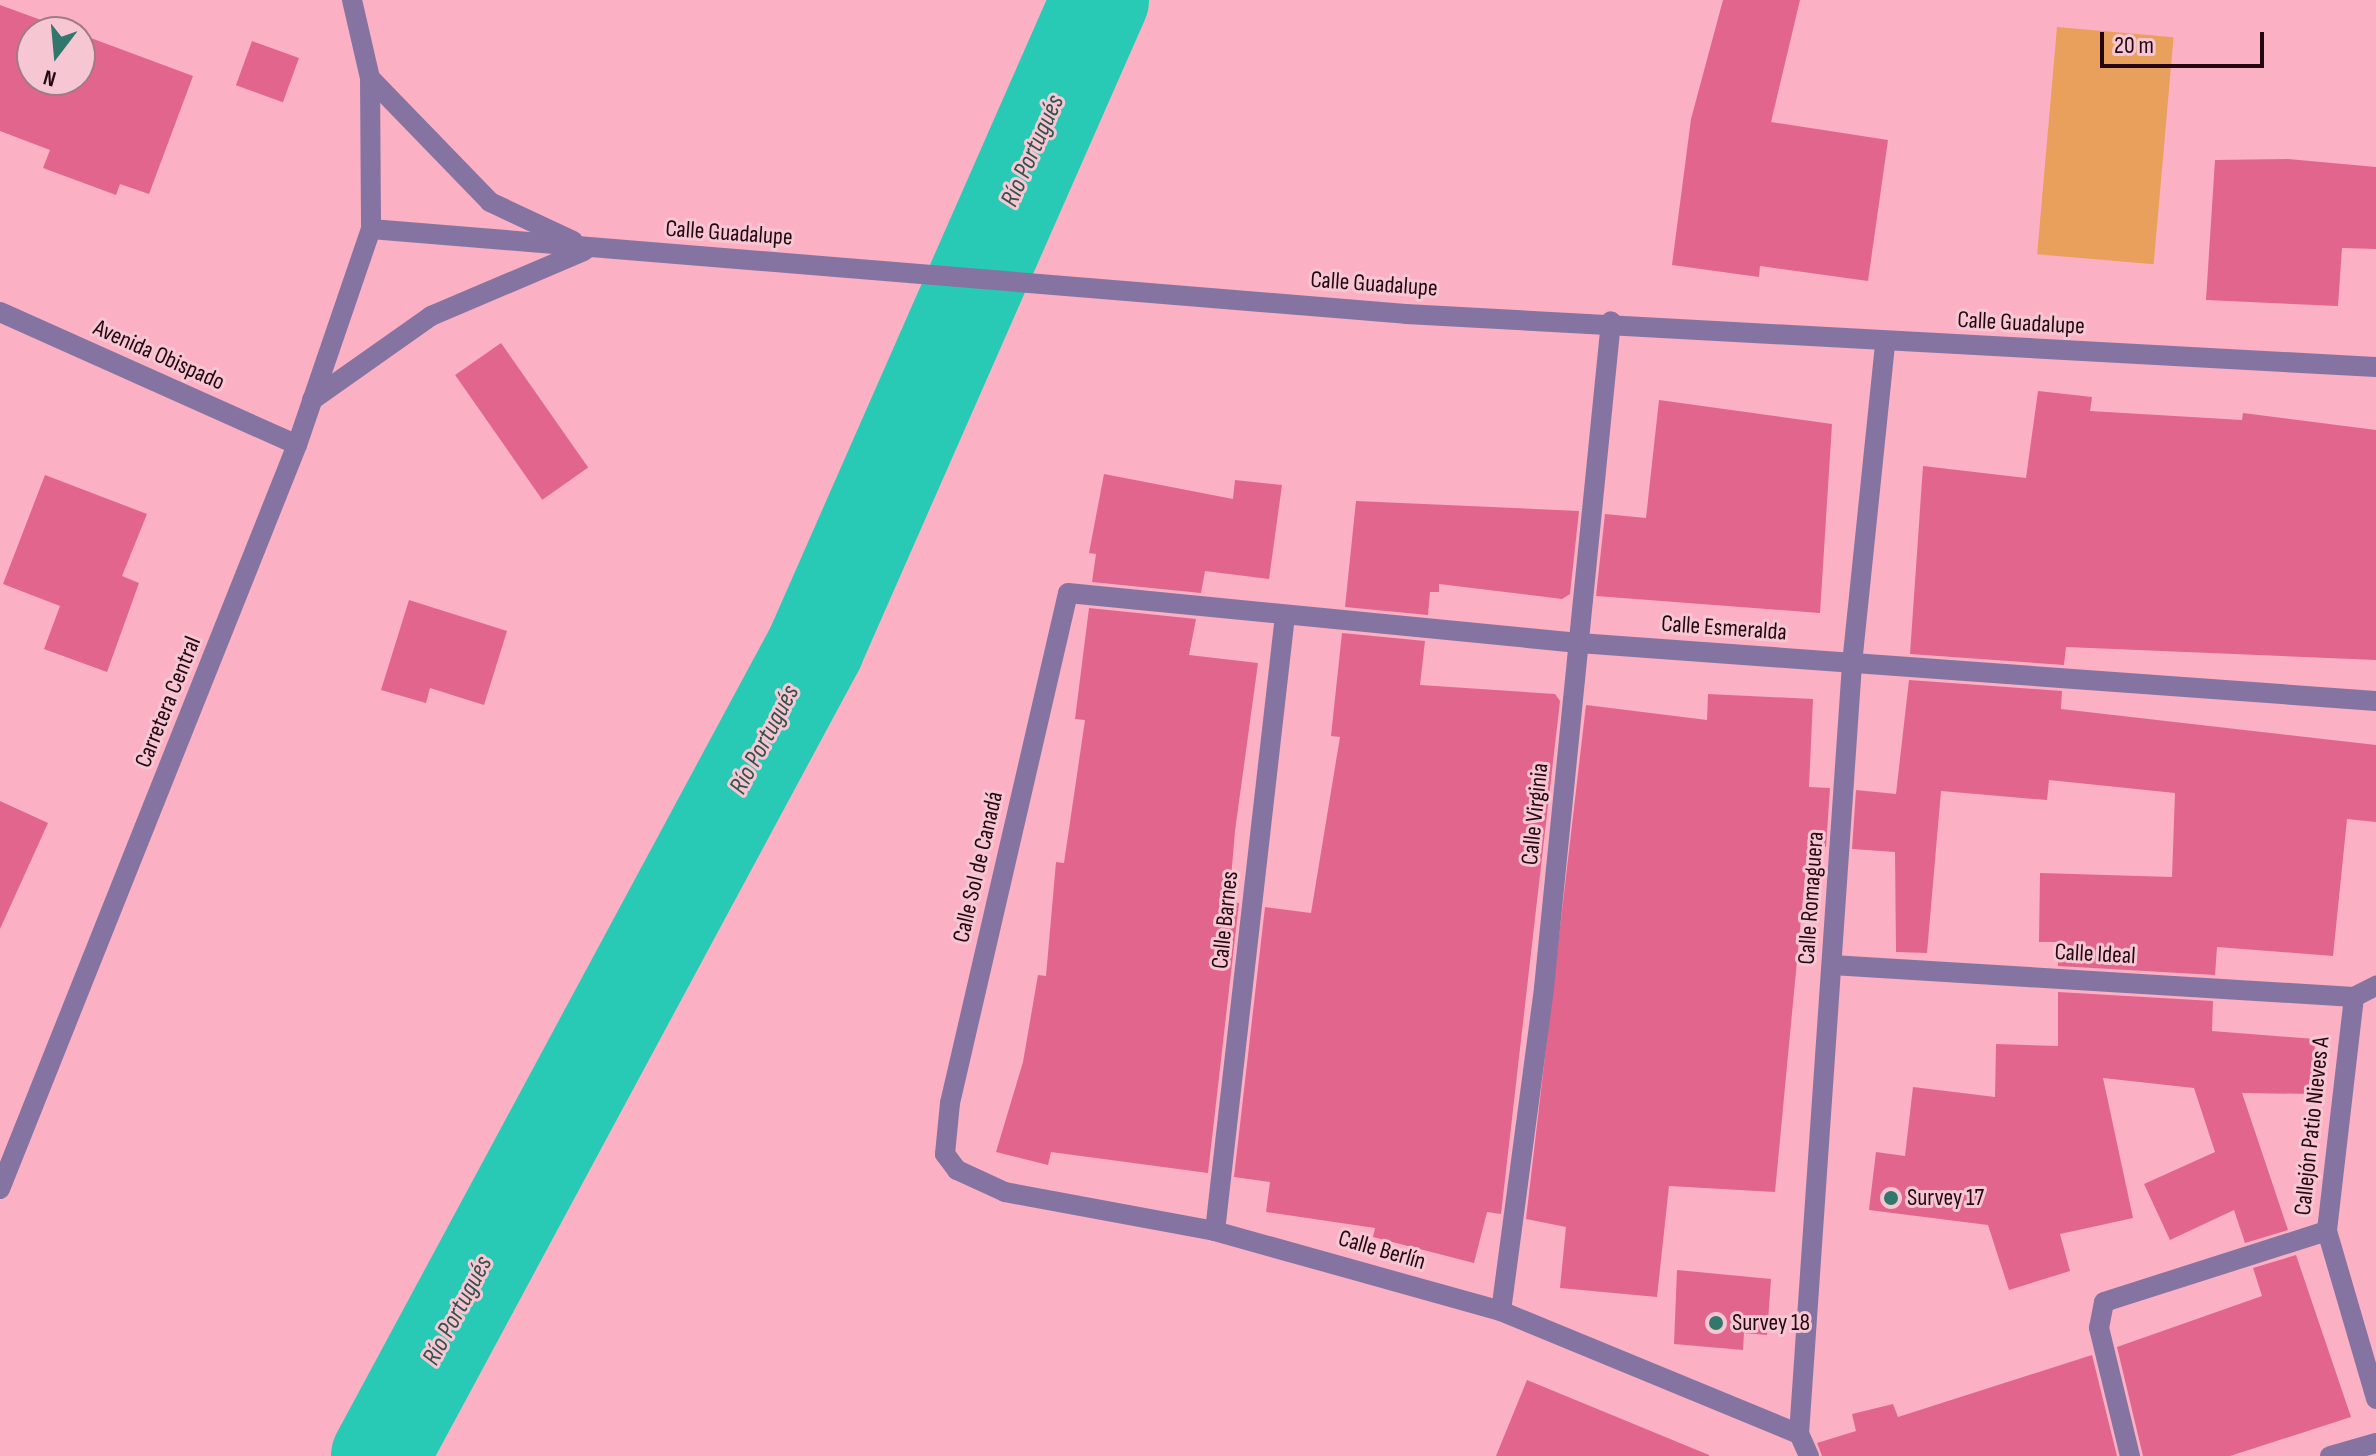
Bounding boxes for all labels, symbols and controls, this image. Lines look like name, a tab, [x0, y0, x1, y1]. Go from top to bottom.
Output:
north arrow	[16, 16, 96, 96]
scale bar	[2104, 16, 2268, 66]
text: 20 m	[2114, 31, 2154, 60]
text: N	[40, 63, 59, 92]
water label: Río Portugués	[995, 90, 1071, 212]
street label: Calle Guadalupe	[664, 214, 794, 252]
street label: Calle Guadalupe	[1309, 265, 1439, 303]
street label: Calle Guadalupe	[1957, 305, 2085, 341]
street label: Avenida Obispado	[89, 313, 229, 397]
street label: Calle Esmeralda	[1660, 609, 1788, 647]
street label: Carretera Central	[129, 632, 207, 772]
water label: Río Portugués	[723, 680, 807, 800]
street label: Calle Virginia	[1515, 762, 1555, 866]
street label: Calle Sol de Canadá	[947, 789, 1009, 945]
street label: Calle Romaguera	[1792, 831, 1830, 965]
street label: Calle Barnes	[1206, 870, 1244, 970]
street label: Calle Ideal	[2054, 937, 2136, 971]
street label: Callejón Patio Nieves A	[2288, 1035, 2336, 1217]
place label: Survey 17	[1907, 1184, 1984, 1212]
marker: Survey 17	[1882, 1189, 1900, 1207]
street label: Calle Berlín	[1335, 1224, 1429, 1276]
water label: Río Portugués	[416, 1251, 500, 1371]
place label: Survey 18	[1732, 1309, 1810, 1337]
marker: Survey 18	[1707, 1314, 1725, 1332]

